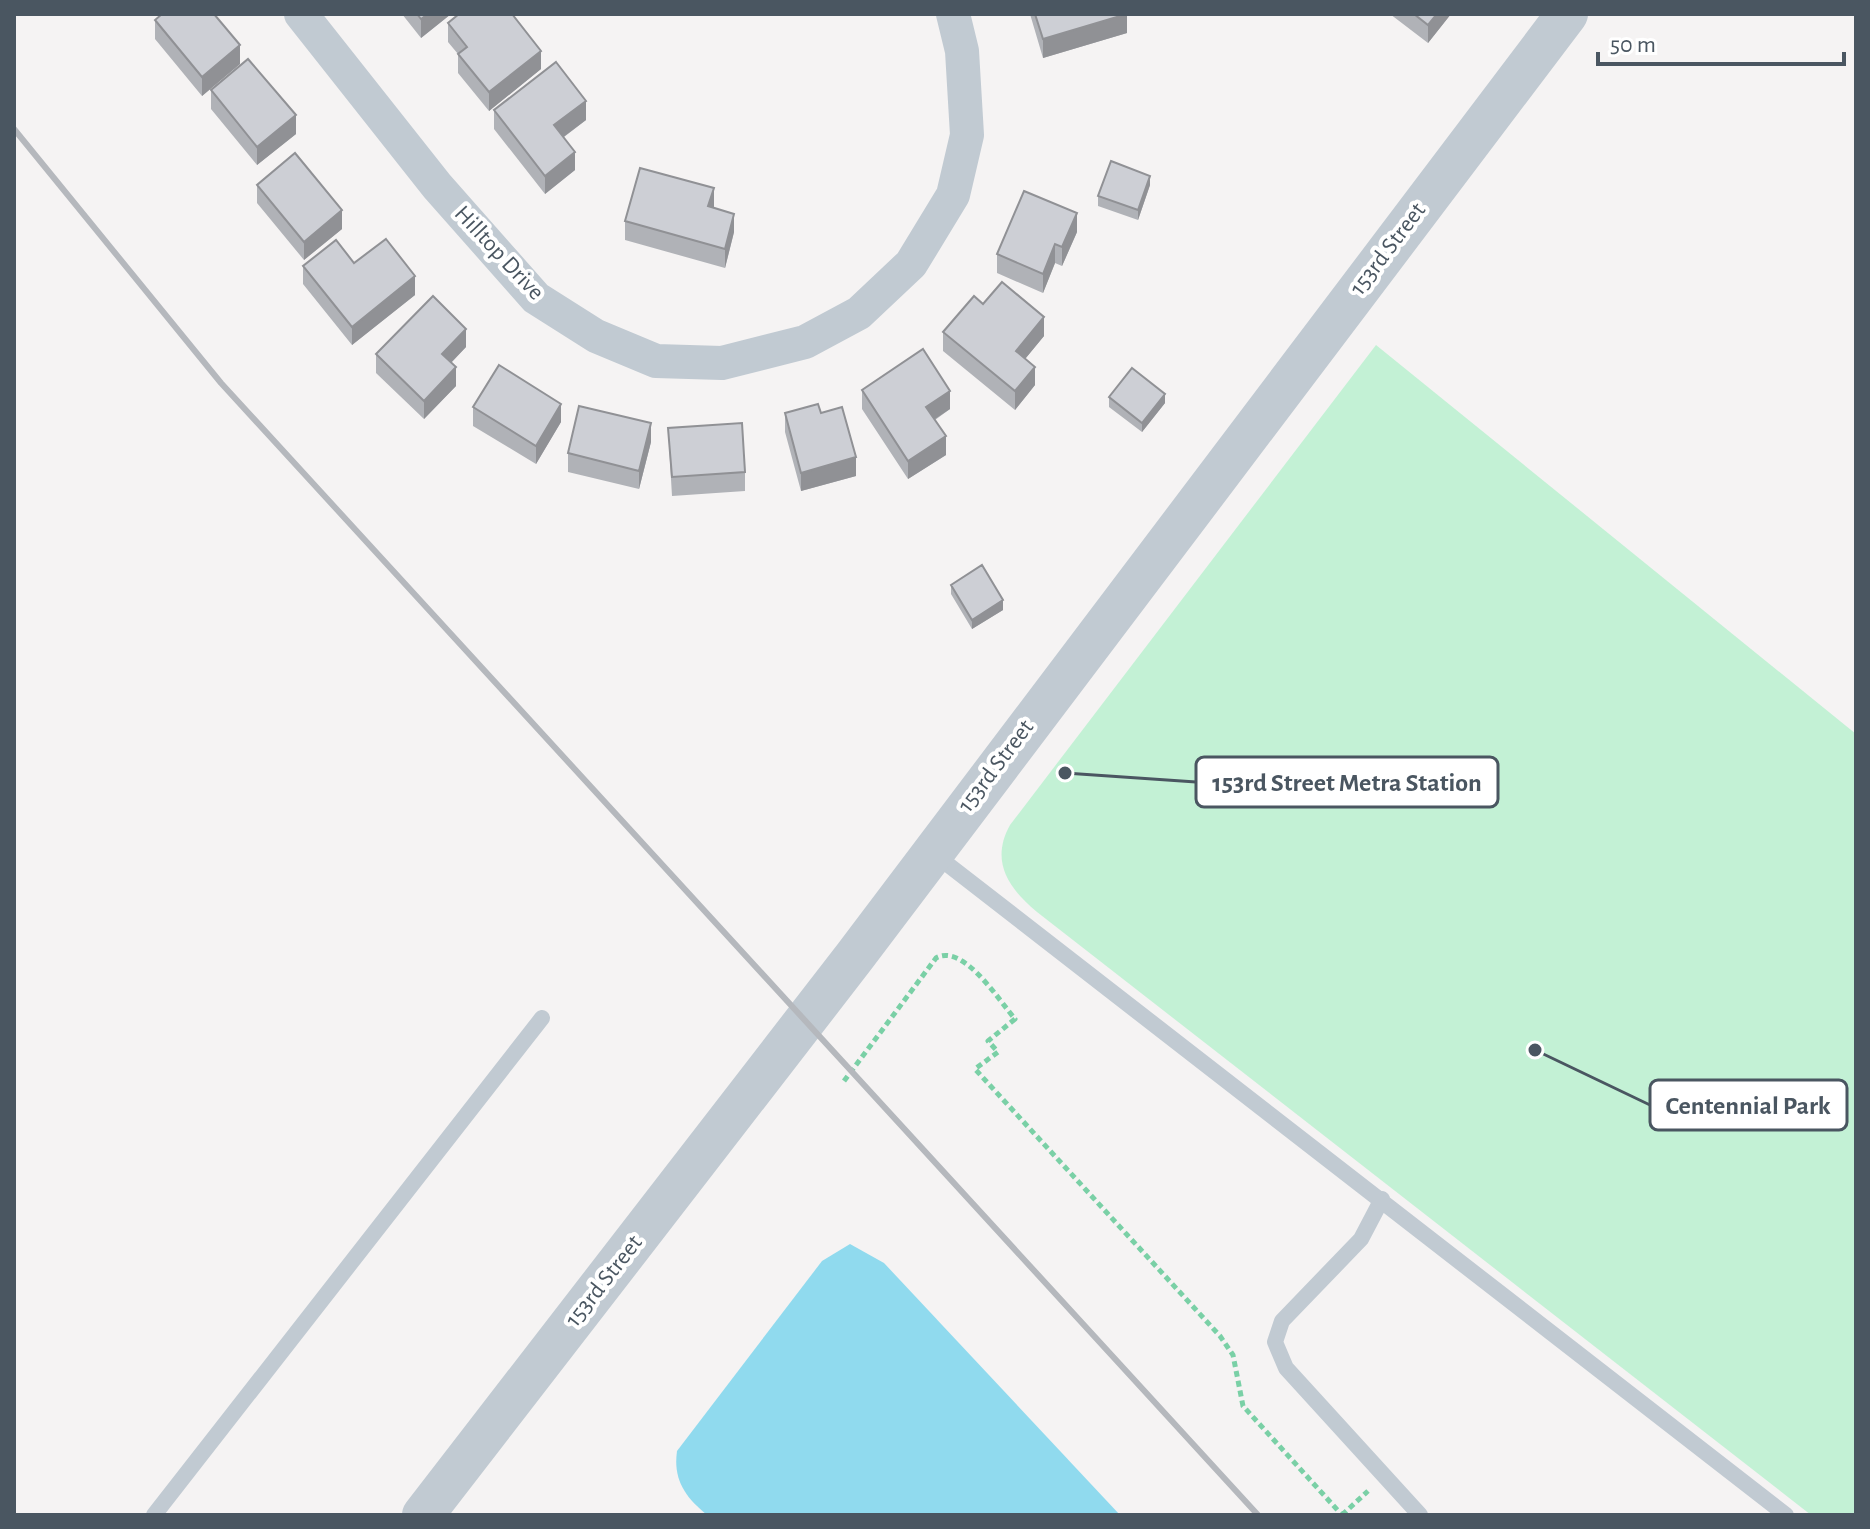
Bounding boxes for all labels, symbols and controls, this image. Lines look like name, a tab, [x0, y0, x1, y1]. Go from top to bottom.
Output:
scale bar	[1598, 16, 1844, 66]
text: 50 m	[1610, 33, 1656, 57]
street label: 153rd Street	[1346, 198, 1431, 300]
street label: Hilltop Drive	[450, 201, 548, 305]
street label: 153rd Street	[954, 715, 1039, 817]
callout: 153rd Street Metra Station	[1196, 757, 1498, 807]
text: 153rd Street Metra Station	[1212, 770, 1482, 796]
callout: Centennial Park	[1650, 1080, 1847, 1130]
text: Centennial Park	[1665, 1093, 1831, 1119]
street label: 153rd Street	[561, 1230, 647, 1331]

